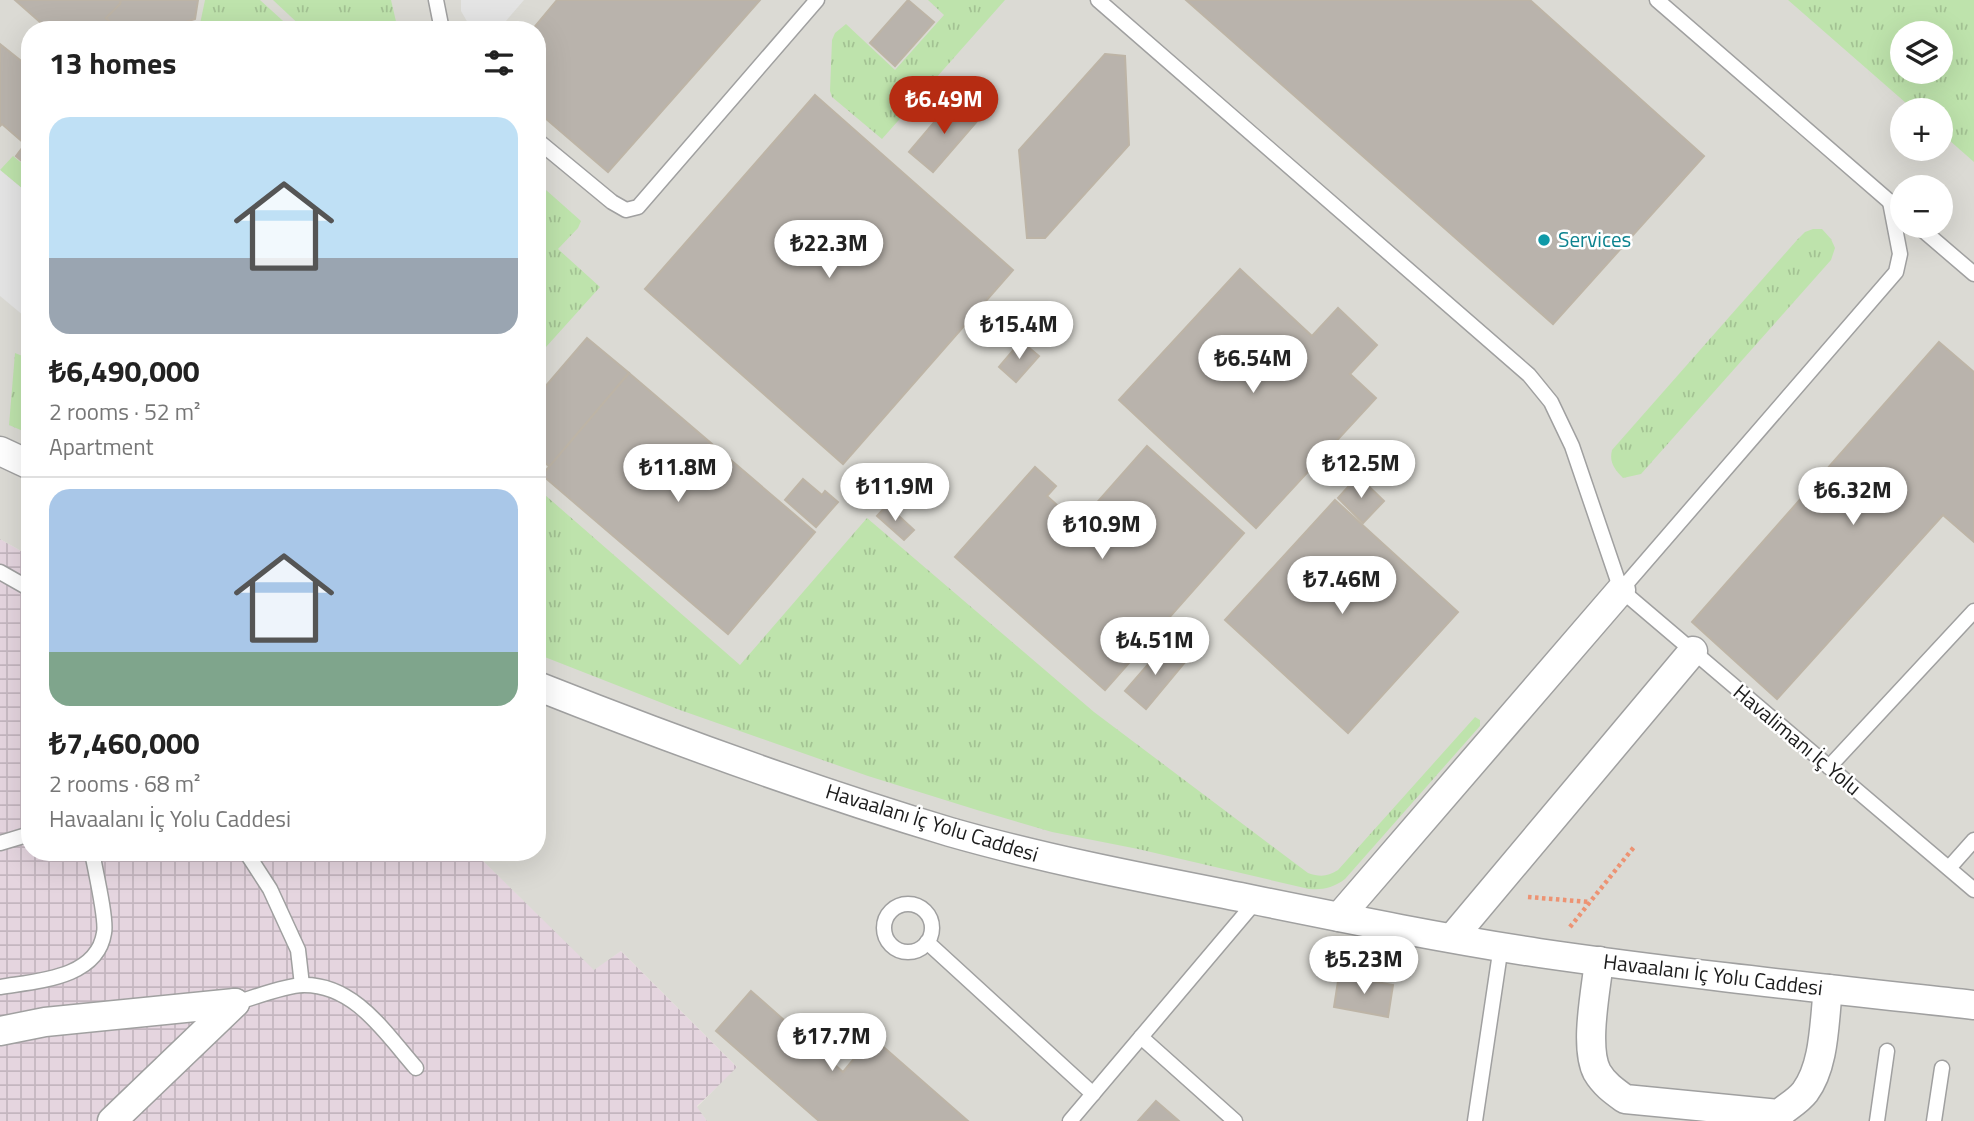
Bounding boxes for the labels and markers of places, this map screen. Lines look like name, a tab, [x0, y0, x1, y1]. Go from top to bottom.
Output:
pin: ₺6.49M	[887, 76, 1001, 136]
pin: ₺22.3M	[772, 220, 886, 280]
place label: Services	[1558, 223, 1631, 255]
marker: Services	[1536, 232, 1552, 248]
pin: ₺15.4M	[962, 302, 1076, 361]
pin: ₺6.54M	[1196, 336, 1310, 395]
pin: ₺12.5M	[1304, 440, 1418, 500]
pin: ₺11.8M	[621, 444, 735, 504]
pin: ₺11.9M	[838, 463, 952, 523]
pin: ₺6.32M	[1796, 468, 1910, 527]
pin: ₺10.9M	[1045, 502, 1159, 561]
pin: ₺7.46M	[1285, 556, 1399, 616]
pin: ₺4.51M	[1098, 618, 1212, 677]
pin: ₺5.23M	[1307, 936, 1421, 996]
pin: ₺17.7M	[775, 1014, 889, 1073]

